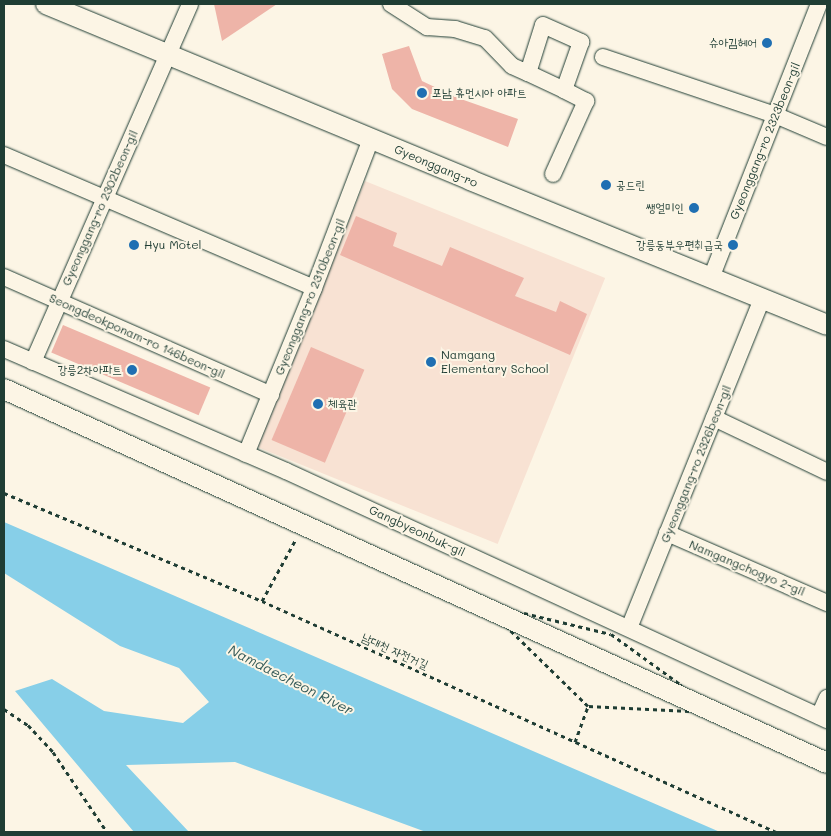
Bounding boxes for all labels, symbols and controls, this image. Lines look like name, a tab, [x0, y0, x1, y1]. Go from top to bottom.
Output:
place label: 슈아김헤어	[709, 36, 757, 50]
marker: 슈아김헤어	[761, 37, 773, 49]
street label: Gyeonggang-ro 2323beon-gil	[727, 60, 803, 222]
place label: 포남 휴먼시아 아파트	[432, 86, 527, 100]
marker: 포남 휴먼시아 아파트	[416, 87, 428, 99]
street label: Gyeonggang-ro 2302beon-gil	[59, 128, 141, 288]
street label: Gyeonggang-ro	[392, 142, 480, 190]
place label: 공드린	[616, 178, 645, 192]
marker: 공드린	[600, 179, 612, 191]
place label: 쌩얼미인	[645, 201, 684, 215]
marker: 쌩얼미인	[688, 202, 700, 214]
street label: Gyeonggang-ro 2310beon-gil	[272, 217, 348, 377]
place label: Hyu Motel	[144, 238, 202, 252]
place label: 강릉동부우편취급국	[636, 238, 723, 252]
marker: Hyu Motel	[128, 239, 140, 251]
marker: 강릉동부우편취급국	[727, 239, 739, 251]
street label: Seongdeokponam-ro 146beon-gil	[47, 291, 227, 381]
place label: Namgang Elementary School	[441, 348, 549, 376]
marker: Namgang Elementary School	[425, 356, 437, 368]
place label: 강릉2차아파트	[57, 363, 122, 377]
marker: 강릉2차아파트	[126, 364, 138, 376]
street label: Gyeonggang-ro 2326beon-gil	[658, 383, 734, 545]
place label: 체육관	[328, 397, 357, 411]
marker: 체육관	[312, 398, 324, 410]
street label: Gangbyeonbuk-gil	[367, 502, 467, 560]
street label: Namgangchogyo 2-gil	[687, 537, 807, 599]
street label: 남대천 자전거길	[359, 630, 431, 672]
water label: Namdaecheon River	[226, 641, 356, 719]

